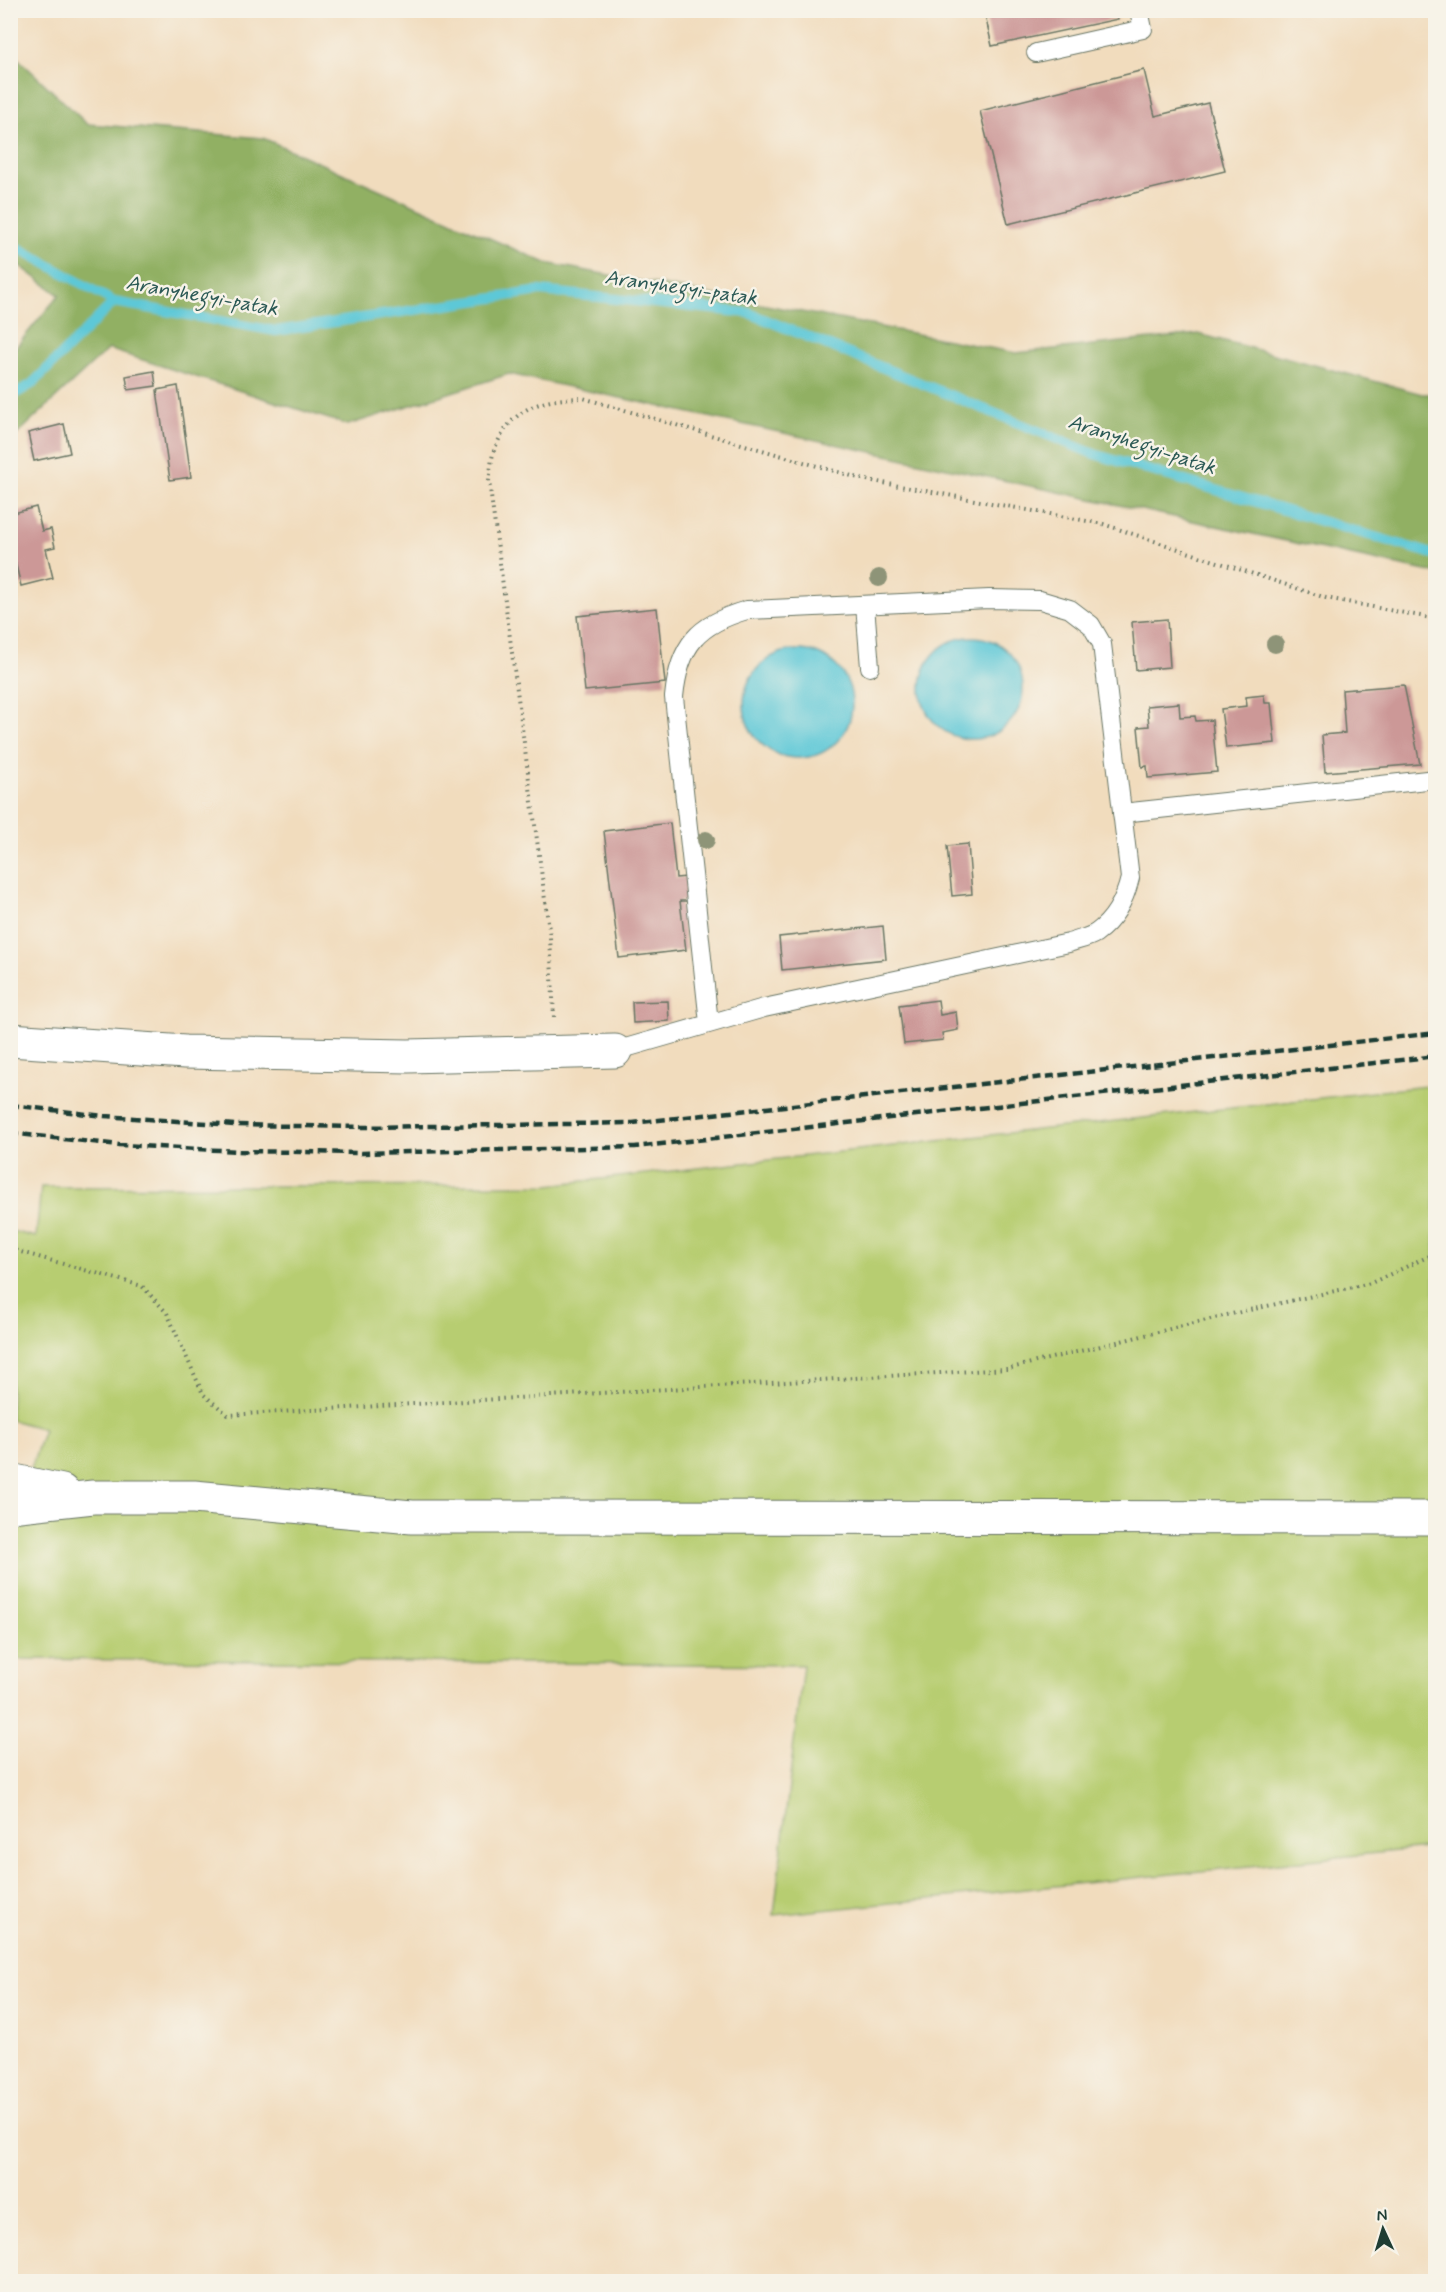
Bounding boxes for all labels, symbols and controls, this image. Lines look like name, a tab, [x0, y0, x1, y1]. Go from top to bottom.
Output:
water label: Aranyhegyi-patak	[603, 263, 759, 315]
water label: Aranyhegyi-patak	[124, 269, 280, 325]
water label: Aranyhegyi-patak	[1064, 408, 1219, 484]
north arrow	[1353, 2199, 1413, 2259]
text: N	[1376, 2205, 1388, 2226]

